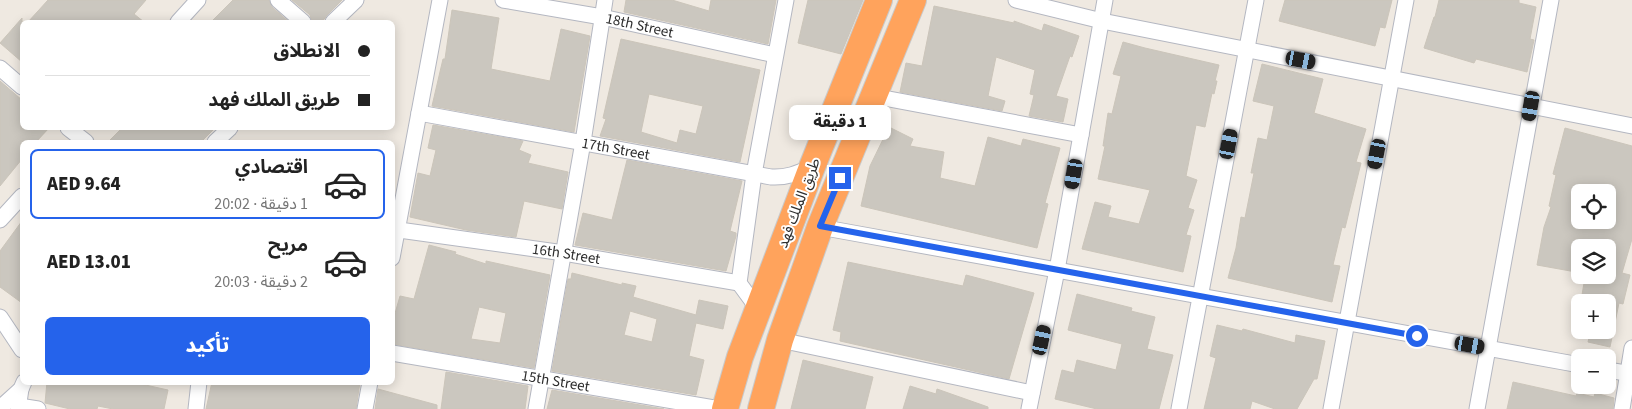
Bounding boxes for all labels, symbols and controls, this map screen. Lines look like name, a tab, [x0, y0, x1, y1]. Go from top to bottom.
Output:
street label: 18th Street	[604, 8, 676, 43]
text: الانطلاق	[274, 38, 340, 65]
car	[1284, 50, 1317, 70]
text: طريق الملك فهد	[208, 87, 340, 114]
car	[1521, 90, 1540, 122]
callout: 1 دقيقة	[789, 106, 891, 140]
text: 1 دقيقة	[813, 111, 867, 133]
car	[1218, 128, 1239, 160]
street label: 17th Street	[580, 132, 652, 165]
car	[1366, 138, 1387, 170]
text: اقتصادي	[235, 154, 308, 181]
street label: طريق الملك فهد	[772, 155, 826, 251]
car	[1064, 158, 1083, 190]
icon: car	[323, 162, 368, 207]
route end	[829, 167, 851, 189]
text: AED 9.64	[47, 171, 121, 198]
map controls	[1571, 184, 1616, 394]
button: locate	[1571, 184, 1616, 229]
text: 1 دقيقة · 20:02	[214, 193, 308, 215]
text: مريح	[268, 232, 308, 259]
street label: 16th Street	[531, 238, 602, 270]
button: layers	[1571, 239, 1616, 284]
icon: car	[323, 240, 368, 285]
text: AED 13.01	[47, 249, 131, 276]
text: 2 دقيقة · 20:03	[214, 271, 308, 293]
button: +	[1571, 294, 1616, 339]
button: تأكيد	[45, 317, 370, 375]
car	[1031, 324, 1052, 356]
route start	[1406, 325, 1428, 347]
car	[1453, 335, 1486, 355]
button: −	[1571, 349, 1616, 394]
street label: 15th Street	[520, 365, 591, 397]

